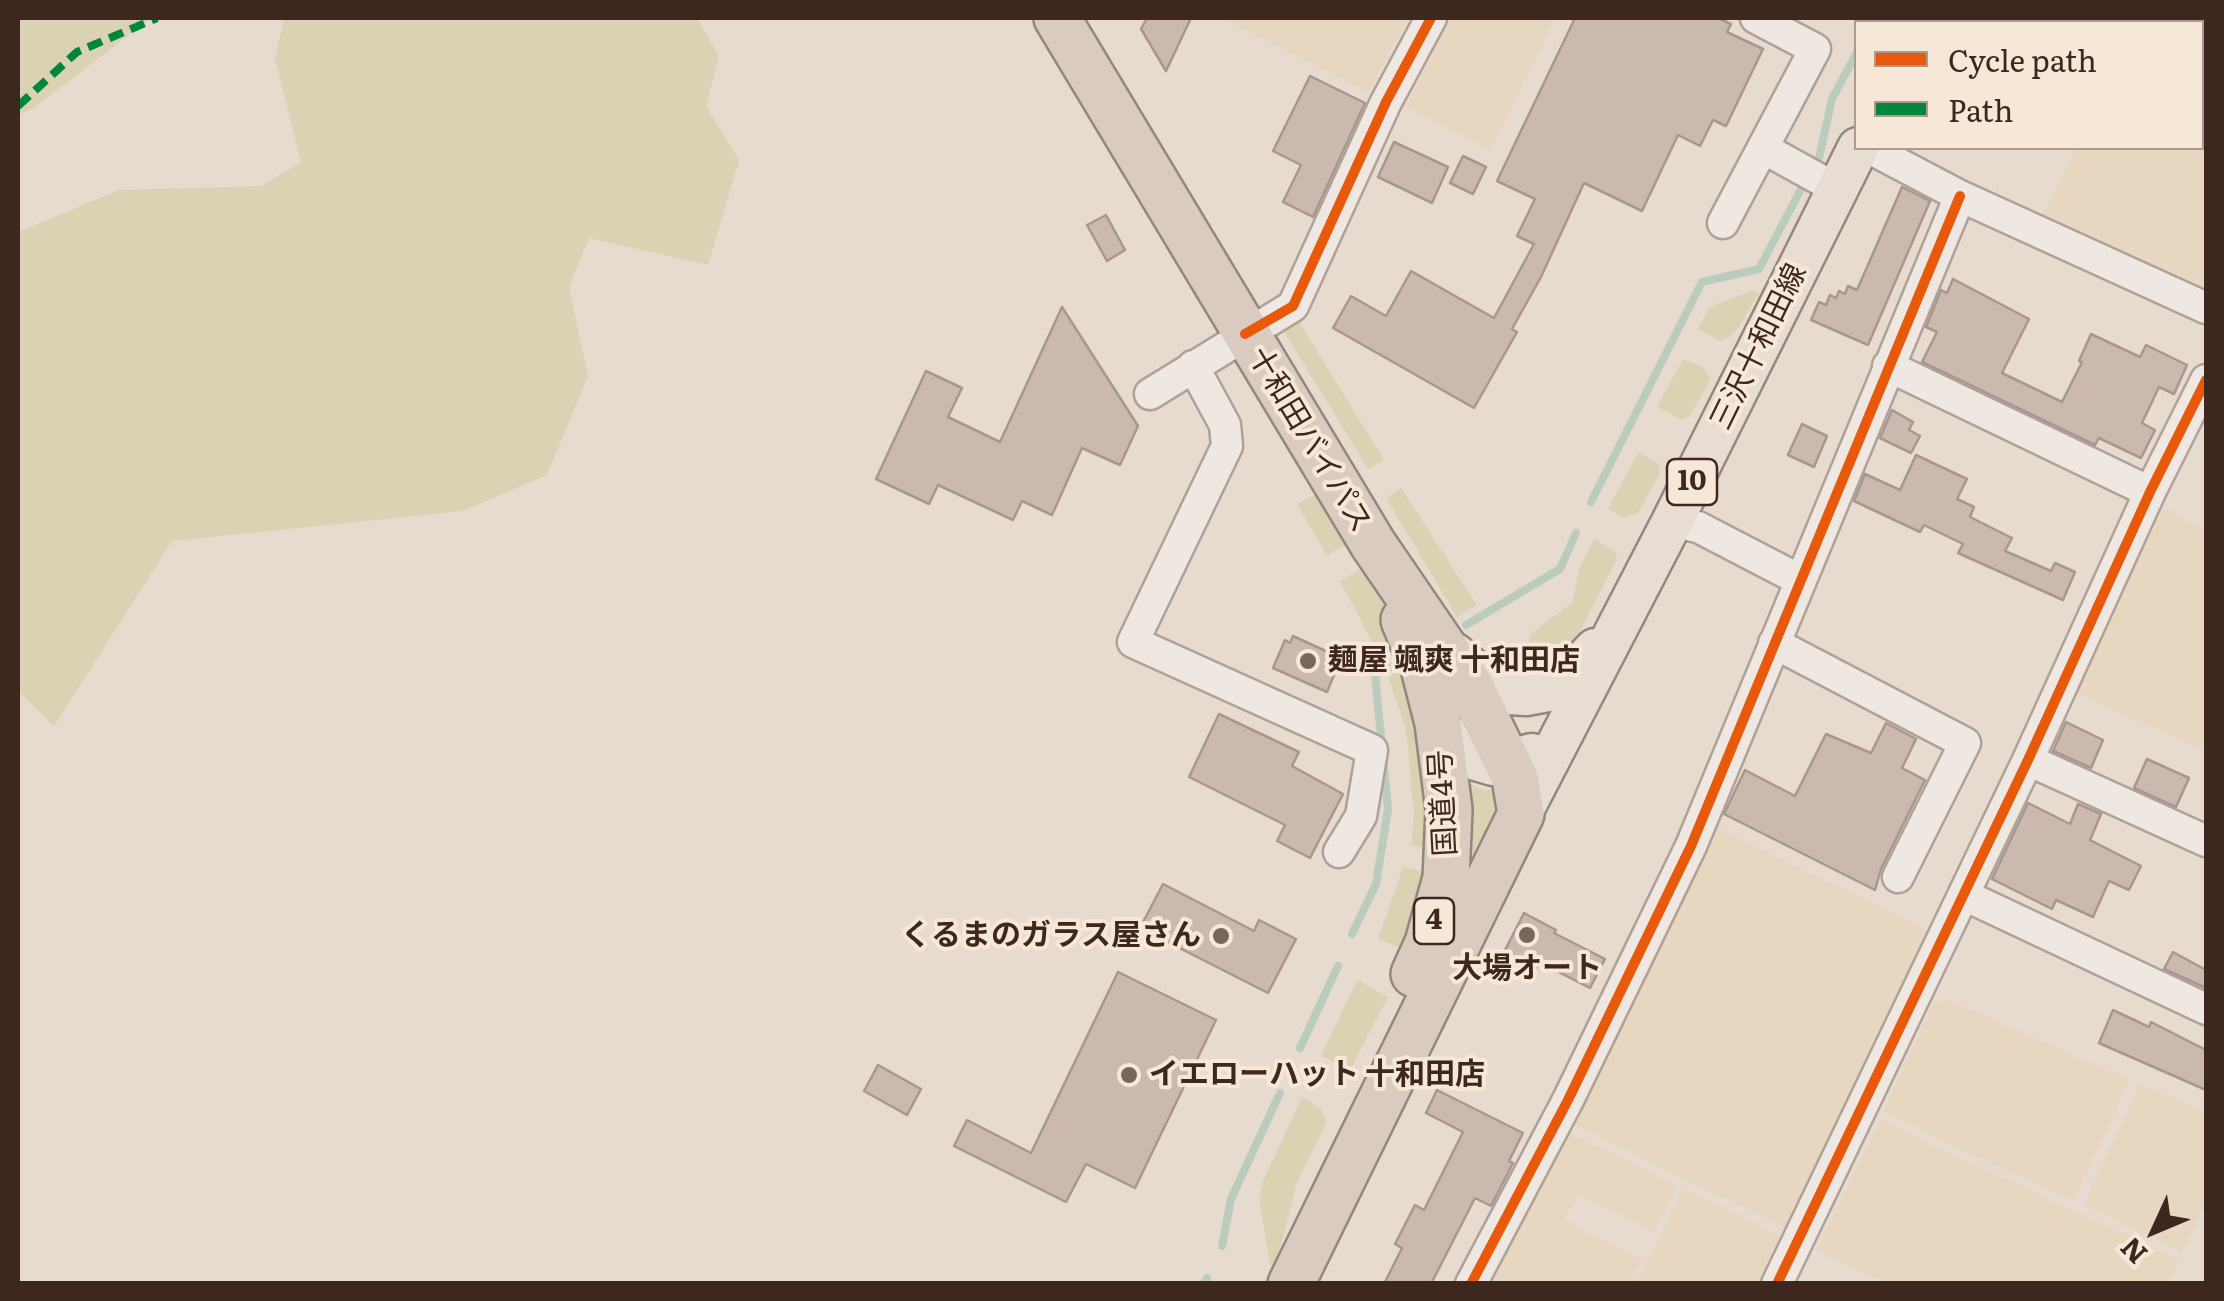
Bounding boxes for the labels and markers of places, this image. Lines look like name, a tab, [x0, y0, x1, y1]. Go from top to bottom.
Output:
place label: 麺屋 颯爽 十和田店	[1328, 643, 1580, 679]
marker: 麺屋 颯爽 十和田店	[1297, 650, 1319, 672]
place label: くるまのガラス屋さん	[901, 918, 1201, 954]
marker: 大場オート	[1516, 924, 1538, 946]
marker: くるまのガラス屋さん	[1210, 925, 1232, 947]
place label: 大場オート	[1452, 951, 1602, 987]
place label: イエローハット 十和田店	[1149, 1057, 1485, 1093]
marker: イエローハット 十和田店	[1118, 1064, 1140, 1086]

